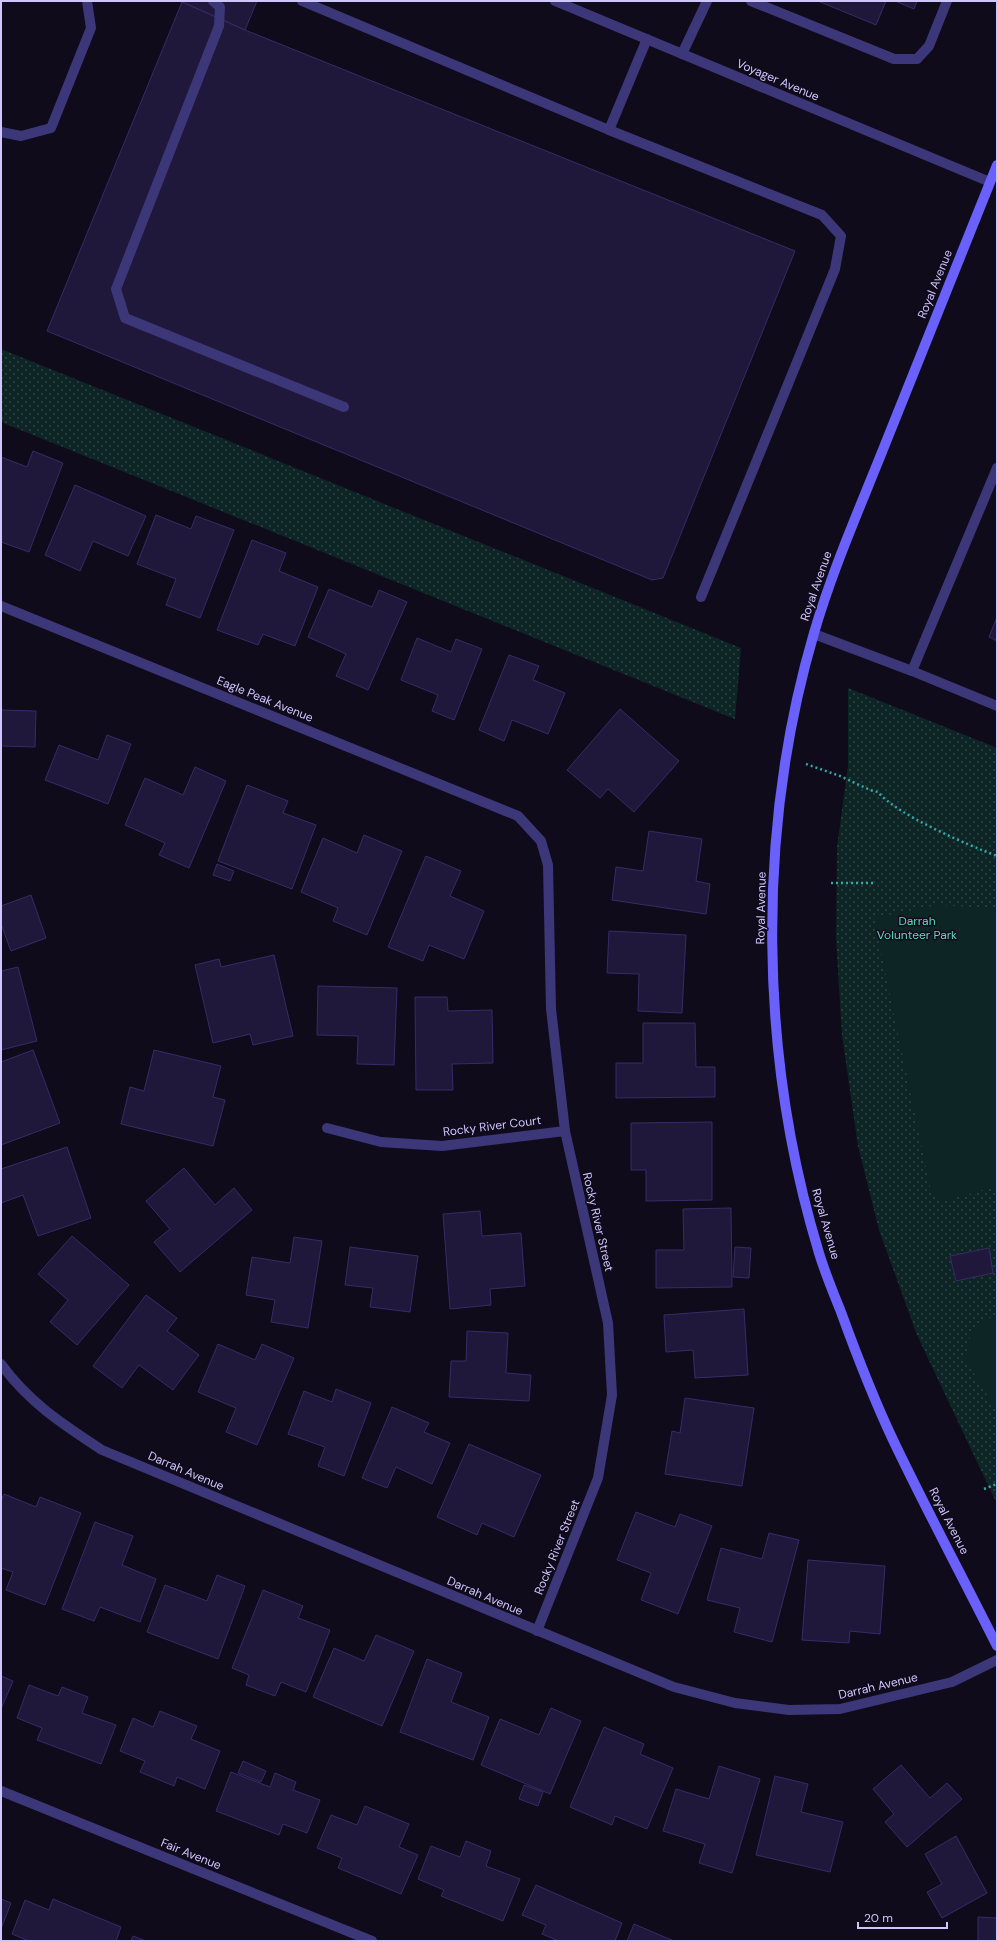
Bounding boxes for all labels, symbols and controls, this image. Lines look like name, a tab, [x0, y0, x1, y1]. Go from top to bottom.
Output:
street label: Voyager Avenue	[734, 55, 822, 105]
street label: Royal Avenue	[914, 247, 956, 321]
street label: Royal Avenue	[797, 549, 835, 623]
street label: Eagle Peak Avenue	[214, 672, 316, 726]
street label: Royal Avenue	[752, 871, 770, 945]
park label: Darrah Volunteer Park	[877, 913, 957, 943]
street label: Rocky River Court	[442, 1112, 542, 1140]
street label: Rocky River Street	[579, 1171, 617, 1273]
street label: Royal Avenue	[808, 1187, 844, 1261]
street label: Darrah Avenue	[146, 1448, 227, 1494]
street label: Royal Avenue	[925, 1485, 973, 1557]
street label: Rocky River Street	[531, 1497, 583, 1597]
street label: Darrah Avenue	[445, 1573, 526, 1619]
street label: Darrah Avenue	[837, 1669, 919, 1703]
street label: Fair Avenue	[158, 1835, 224, 1873]
scale bar	[858, 1904, 947, 1930]
text: 20 m	[864, 1910, 893, 1926]

